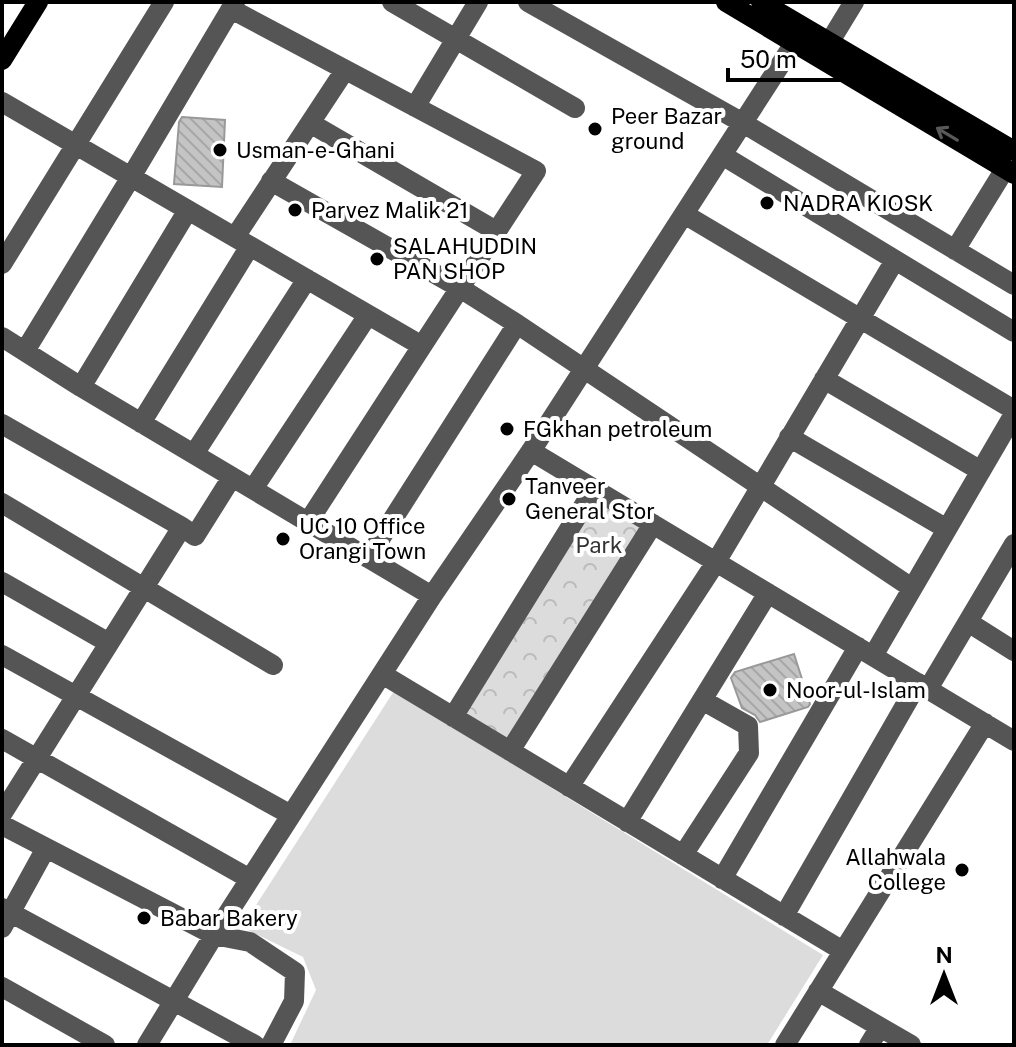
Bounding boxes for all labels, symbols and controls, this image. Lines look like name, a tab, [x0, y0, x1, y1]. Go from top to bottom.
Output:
scale bar	[728, 32, 866, 82]
text: 50 m	[740, 45, 797, 73]
place label: Peer Bazar ground	[611, 103, 722, 154]
marker: Peer Bazar ground	[586, 120, 604, 138]
one-way arrow	[936, 126, 959, 142]
place label: Usman-e-Ghani	[236, 137, 395, 163]
marker: Usman-e-Ghani	[211, 141, 229, 159]
place label: NADRA KIOSK	[783, 190, 933, 216]
marker: NADRA KIOSK	[758, 194, 776, 212]
place label: Parvez Malik 21	[311, 197, 468, 223]
marker: Parvez Malik 21	[286, 201, 304, 219]
place label: SALAHUDDIN PAN SHOP	[393, 233, 537, 284]
marker: SALAHUDDIN PAN SHOP	[368, 250, 386, 268]
place label: FGkhan petroleum	[523, 416, 712, 442]
marker: FGkhan petroleum	[498, 420, 516, 438]
place label: Tanveer General Stor	[525, 473, 655, 524]
marker: Tanveer General Stor	[500, 490, 518, 508]
place label: UC 10 Office Orangi Town	[299, 513, 426, 564]
marker: UC 10 Office Orangi Town	[274, 530, 292, 548]
park label: Park	[576, 532, 622, 558]
place label: Noor-ul-Islam	[786, 677, 926, 703]
marker: Noor-ul-Islam	[761, 681, 779, 699]
place label: Allahwala College	[845, 844, 946, 895]
marker: Allahwala College	[953, 861, 971, 879]
place label: Babar Bakery	[160, 905, 298, 931]
marker: Babar Bakery	[135, 909, 153, 927]
north arrow	[904, 935, 984, 1015]
text: N	[935, 942, 953, 968]

